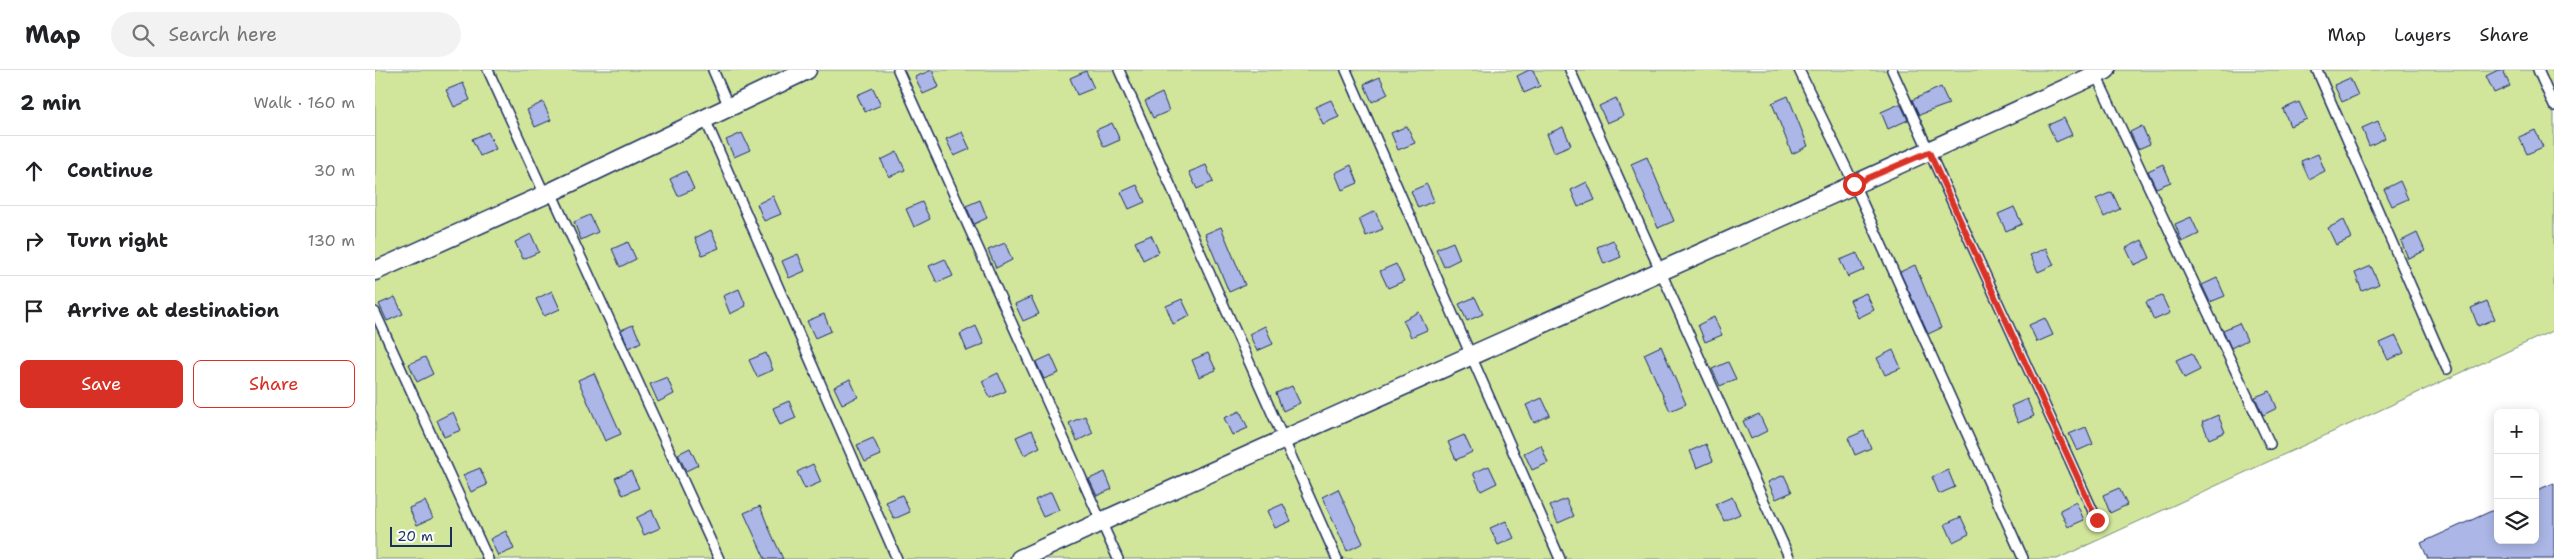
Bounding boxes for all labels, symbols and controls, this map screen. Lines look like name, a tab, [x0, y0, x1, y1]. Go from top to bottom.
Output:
search box	[111, 12, 461, 57]
text: Map	[25, 19, 81, 51]
icon: search	[129, 21, 157, 49]
text: Search here	[169, 22, 277, 47]
text: Map	[2328, 23, 2366, 47]
text: Layers	[2394, 23, 2451, 47]
text: Share	[2479, 23, 2529, 47]
text: 2 min	[20, 89, 81, 117]
text: Walk · 160 m	[254, 92, 355, 113]
icon: ahead	[20, 157, 48, 185]
text: Continue	[67, 158, 153, 183]
text: 30 m	[314, 160, 355, 181]
route start	[1843, 173, 1866, 196]
icon: right	[20, 227, 48, 255]
text: Turn right	[67, 228, 168, 253]
text: 130 m	[308, 230, 355, 251]
icon: arrive	[20, 297, 48, 325]
text: Arrive at destination	[67, 298, 279, 323]
button: Save	[20, 360, 183, 408]
button: Share	[193, 360, 355, 408]
map controls	[2494, 409, 2539, 544]
button: +	[2494, 409, 2539, 454]
button: −	[2494, 454, 2539, 499]
button: layers	[2494, 499, 2539, 544]
route end	[2086, 509, 2109, 532]
scale bar	[390, 524, 453, 547]
text: 20 m	[397, 527, 433, 545]

